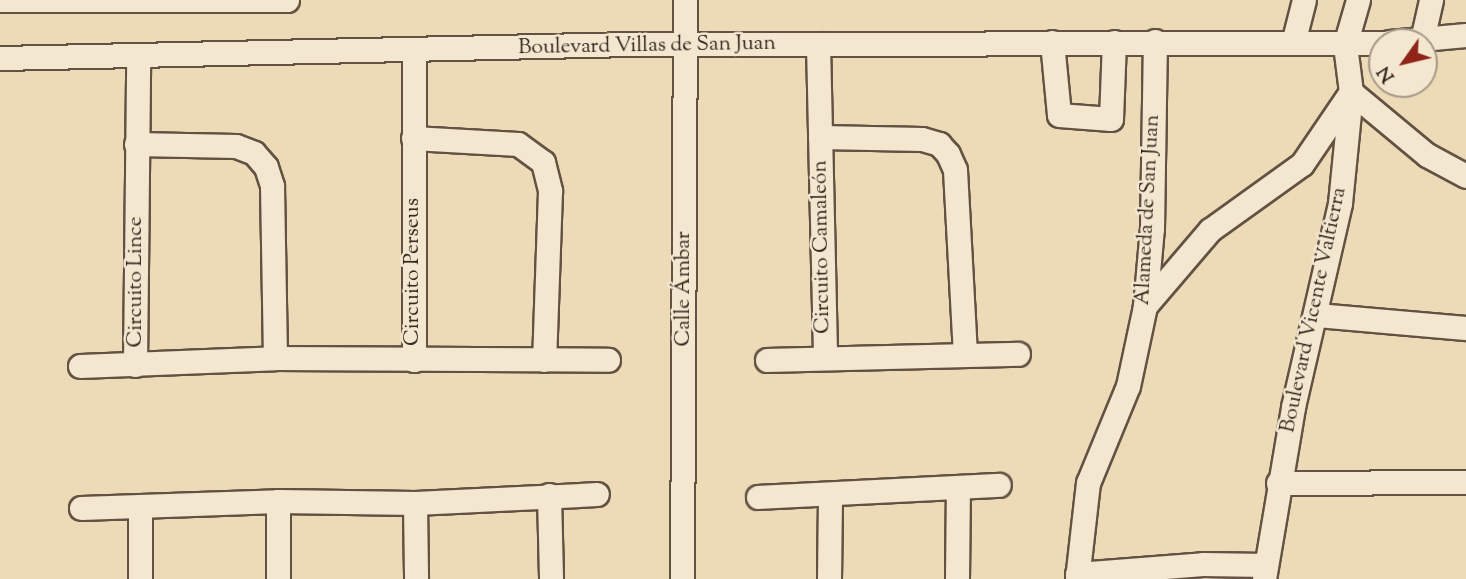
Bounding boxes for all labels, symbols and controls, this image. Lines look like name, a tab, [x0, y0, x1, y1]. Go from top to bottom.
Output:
north arrow	[1368, 28, 1438, 98]
street label: Boulevard Villas de San Juan	[518, 31, 776, 61]
text: N	[1371, 60, 1402, 88]
street label: Alameda de San Juan	[1130, 114, 1166, 306]
street label: Circuito Camaleón	[808, 160, 836, 334]
street label: Boulevard Vicente Valtierra	[1276, 185, 1352, 435]
street label: Circuito Perseus	[400, 198, 426, 346]
street label: Circuito Lince	[123, 216, 149, 348]
street label: Calle Ámbar	[671, 231, 697, 347]

